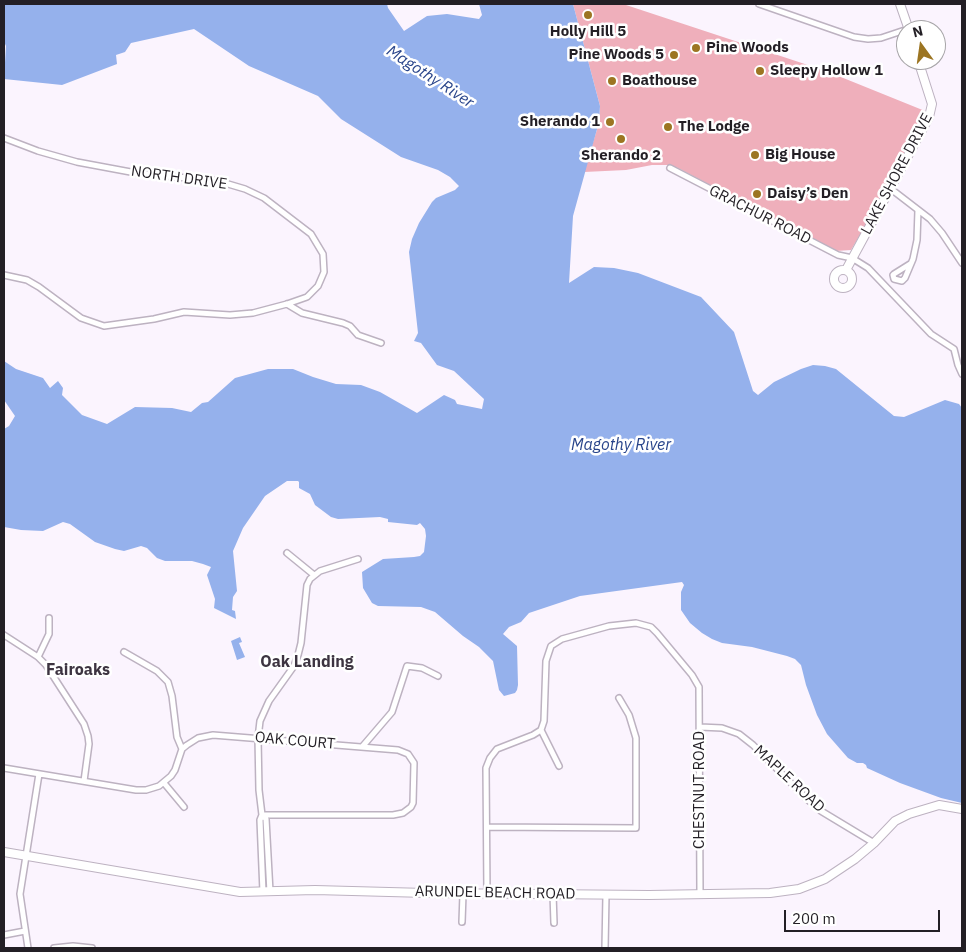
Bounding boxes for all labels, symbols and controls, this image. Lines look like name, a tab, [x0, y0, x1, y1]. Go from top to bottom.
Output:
marker: Holly Hill 5	[582, 9, 594, 21]
north arrow	[896, 20, 946, 70]
text: N	[911, 21, 925, 41]
place label: Holly Hill 5	[550, 23, 626, 41]
place label: Pine Woods	[706, 39, 789, 57]
water label: Magothy River	[383, 42, 477, 112]
marker: Pine Woods	[690, 42, 702, 54]
place label: Pine Woods 5	[569, 46, 664, 64]
marker: Pine Woods 5	[668, 49, 680, 61]
place label: Sleepy Hollow 1	[770, 62, 883, 80]
marker: Sleepy Hollow 1	[754, 65, 766, 77]
place label: Boathouse	[622, 72, 697, 90]
marker: Boathouse	[606, 75, 618, 87]
street label: LAKE SHORE DRIVE	[857, 110, 937, 238]
place label: Sherando 1	[520, 113, 600, 131]
marker: Sherando 1	[604, 116, 616, 128]
place label: The Lodge	[678, 118, 750, 136]
marker: The Lodge	[662, 121, 674, 133]
marker: Sherando 2	[615, 133, 627, 145]
place label: Big House	[765, 146, 835, 164]
place label: Sherando 2	[581, 147, 661, 165]
marker: Big House	[749, 149, 761, 161]
street label: NORTH DRIVE	[130, 162, 228, 194]
street label: GRACHUR ROAD	[706, 182, 814, 248]
place label: Daisy’s Den	[767, 185, 848, 203]
marker: Daisy’s Den	[751, 188, 763, 200]
water label: Magothy River	[571, 435, 671, 455]
district label: Oak Landing	[260, 652, 354, 672]
district label: Fairoaks	[46, 660, 110, 680]
street label: OAK COURT	[254, 729, 336, 753]
street label: CHESTNUT ROAD	[691, 731, 709, 849]
street label: MAPLE ROAD	[750, 742, 828, 816]
street label: ARUNDEL BEACH ROAD	[415, 883, 575, 903]
scale bar	[786, 900, 942, 932]
text: 200 m	[792, 909, 836, 928]

